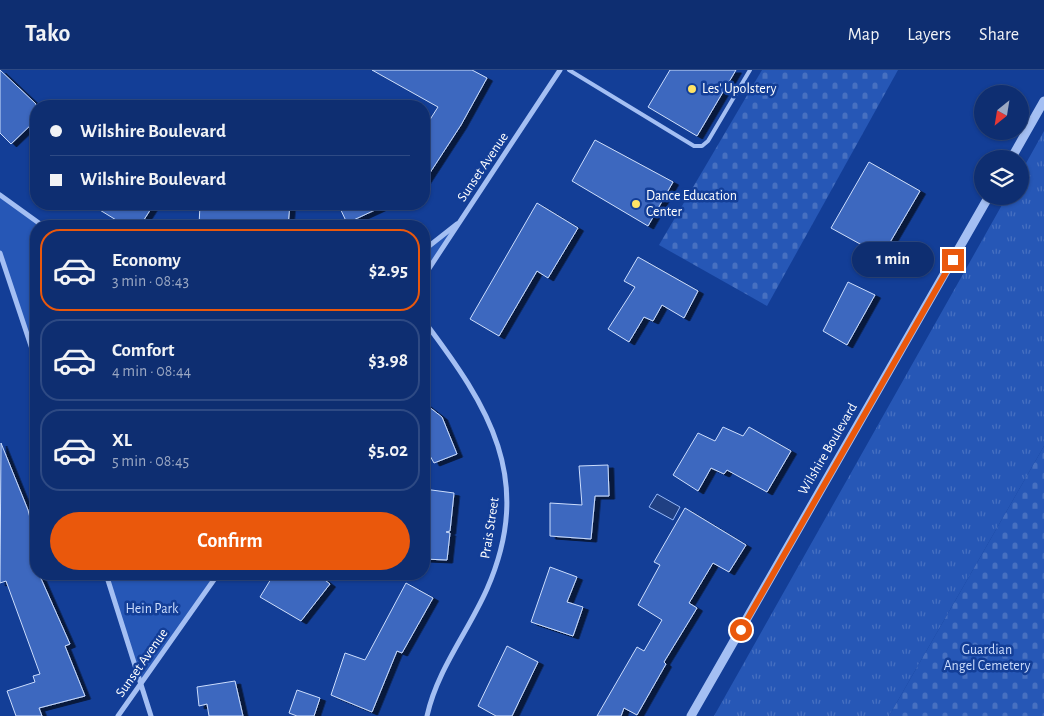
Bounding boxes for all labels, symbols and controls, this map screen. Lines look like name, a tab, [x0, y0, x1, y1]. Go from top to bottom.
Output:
text: Tako	[25, 22, 70, 46]
text: Map	[848, 26, 879, 44]
text: Layers	[907, 26, 951, 44]
text: Share	[979, 26, 1019, 44]
place label: Les' Upolstery	[702, 82, 776, 96]
marker: Les' Upolstery	[686, 83, 698, 95]
north arrow	[974, 85, 1029, 140]
map controls	[974, 85, 1029, 205]
text: Wilshire Boulevard	[80, 122, 226, 141]
street label: Sunset Avenue	[455, 130, 511, 204]
button: layers	[974, 150, 1029, 205]
text: Wilshire Boulevard	[80, 170, 226, 189]
place label: Dance Education Center	[646, 189, 737, 219]
marker: Dance Education Center	[630, 198, 642, 210]
callout: 1 min	[853, 242, 936, 278]
icon: car	[52, 248, 97, 293]
route end	[942, 249, 964, 271]
text: Economy	[112, 251, 181, 270]
text: 1 min	[876, 251, 910, 267]
text: $2.95	[369, 261, 408, 280]
text: 3 min · 08:43	[112, 273, 189, 289]
icon: car	[52, 338, 97, 383]
text: Comfort	[112, 341, 174, 360]
text: $3.98	[368, 351, 408, 370]
text: 4 min · 08:44	[112, 363, 191, 379]
street label: Wilshire Boulevard	[796, 401, 860, 497]
icon: car	[52, 428, 97, 473]
text: XL	[112, 431, 132, 450]
text: $5.02	[368, 441, 408, 460]
text: 5 min · 08:45	[112, 453, 189, 469]
street label: Prais Street	[478, 496, 502, 560]
button: Confirm	[50, 512, 410, 570]
park label: Hein Park	[126, 602, 179, 616]
route start	[730, 619, 752, 641]
street label: Sunset Avenue	[113, 626, 171, 700]
park label: Guardian Angel Cemetery	[944, 643, 1030, 673]

